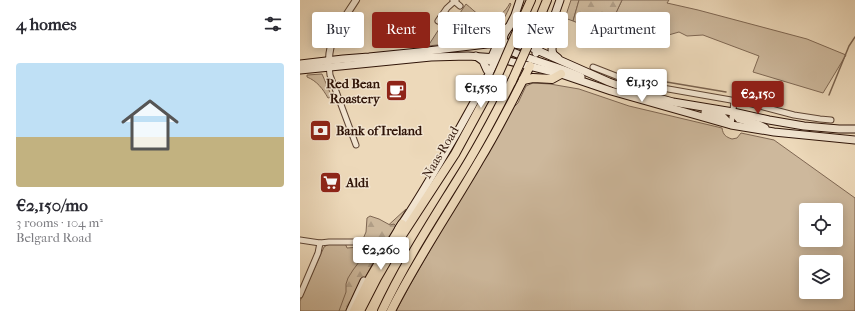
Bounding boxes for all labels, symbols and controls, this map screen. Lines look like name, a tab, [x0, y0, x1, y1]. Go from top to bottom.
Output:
chip: Buy	[312, 12, 364, 48]
chip: Rent	[372, 12, 430, 48]
chip: Filters	[438, 12, 505, 48]
chip: New	[513, 12, 568, 48]
chip: Apartment	[576, 12, 670, 48]
icon: filters	[262, 13, 284, 35]
text: 4 homes	[16, 14, 76, 34]
pin: €1,130	[609, 69, 675, 103]
text: €1,130	[626, 74, 658, 89]
pin: €1,550	[448, 75, 514, 109]
place label: Red Bean Roastery	[326, 76, 381, 107]
cafe icon: Red Bean Roastery	[383, 77, 409, 103]
text: €1,550	[465, 80, 497, 95]
pin: €2,150	[725, 81, 791, 115]
text: €2,150	[741, 86, 775, 101]
icon: home	[114, 89, 186, 161]
bank icon: Bank of Ireland	[308, 117, 334, 143]
place label: Bank of Ireland	[336, 123, 423, 138]
street label: Naas Road	[419, 123, 462, 181]
supermarket icon: Aldi	[318, 169, 344, 195]
place label: Aldi	[345, 175, 369, 190]
text: €2,150/mo	[16, 195, 88, 215]
map controls	[799, 203, 843, 299]
button: locate	[799, 203, 843, 247]
text: 3 rooms · 104 m²	[16, 215, 103, 230]
text: Belgard Road	[16, 230, 92, 245]
pin: €2,260	[348, 237, 414, 271]
text: €2,260	[362, 242, 400, 257]
button: layers	[799, 255, 843, 299]

